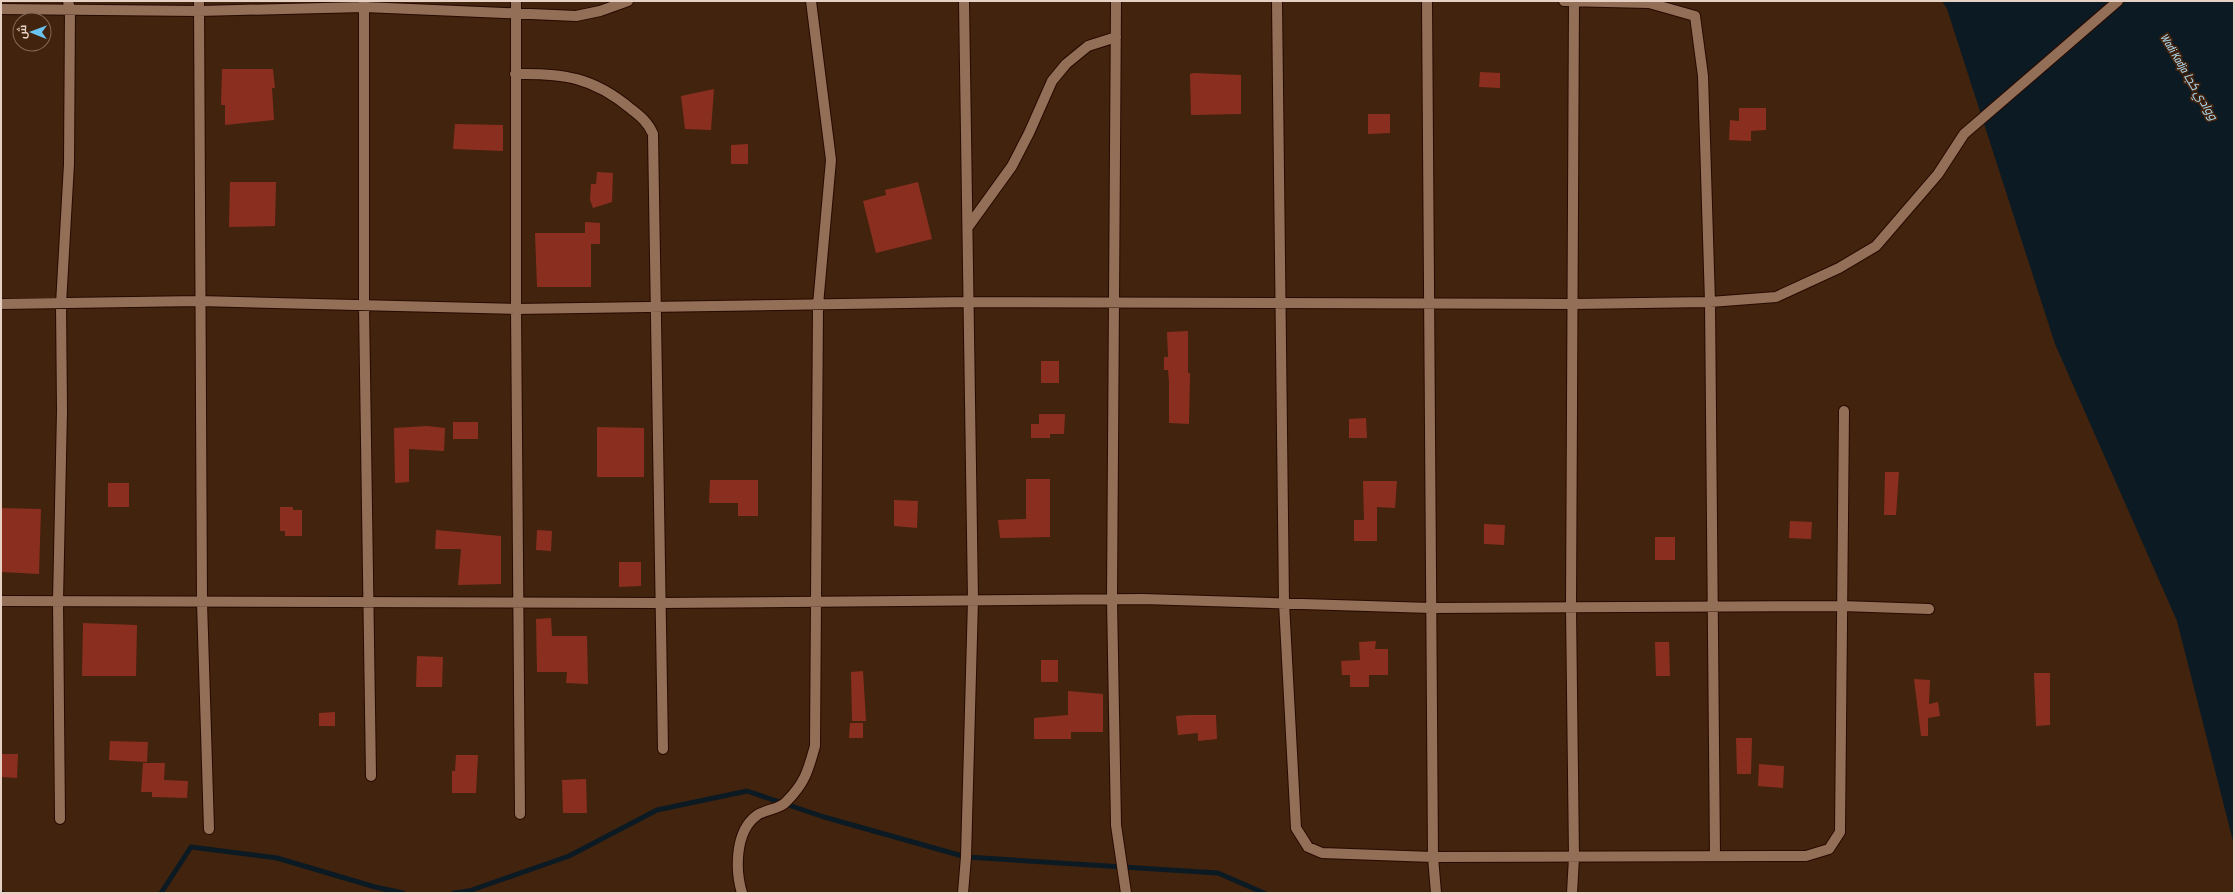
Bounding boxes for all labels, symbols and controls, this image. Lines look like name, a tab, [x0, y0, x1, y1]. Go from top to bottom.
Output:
north arrow	[12, 12, 52, 52]
text: ش	[16, 25, 29, 39]
water label: Wadi Kadja ووادي كجا	[2155, 31, 2221, 125]

